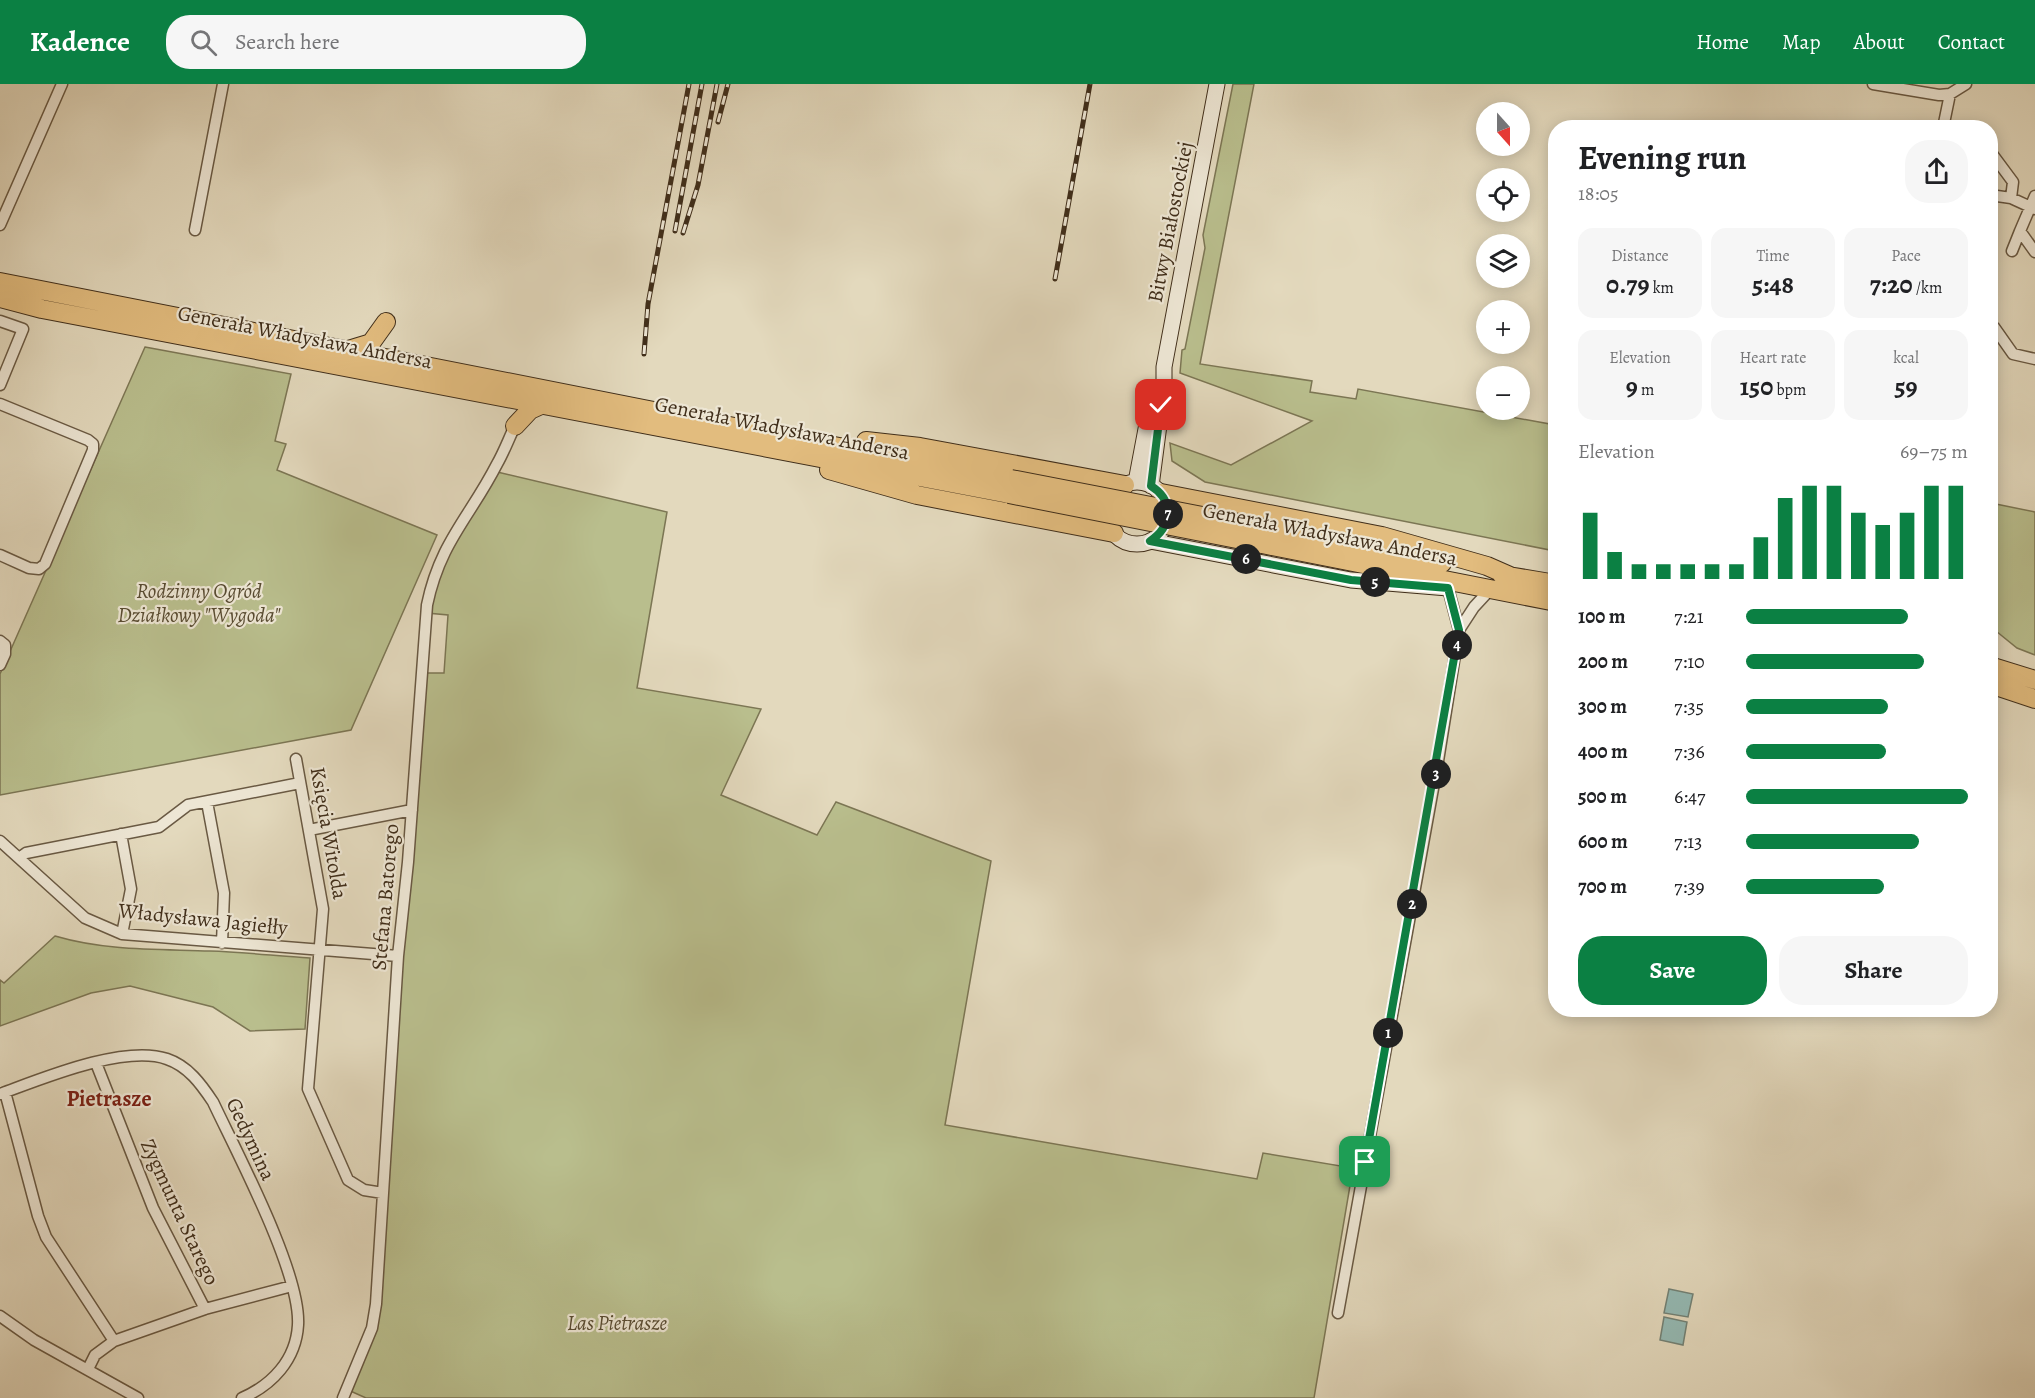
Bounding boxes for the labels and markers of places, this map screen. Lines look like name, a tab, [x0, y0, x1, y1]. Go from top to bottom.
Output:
pin	[1135, 379, 1186, 430]
pin: 7	[1153, 499, 1183, 529]
pin: 6	[1231, 544, 1261, 574]
pin: 5	[1360, 567, 1390, 597]
pin: 4	[1442, 630, 1472, 660]
pin: 3	[1421, 759, 1451, 789]
pin: 2	[1397, 889, 1427, 919]
pin: 1	[1373, 1018, 1403, 1048]
pin	[1339, 1136, 1390, 1187]

